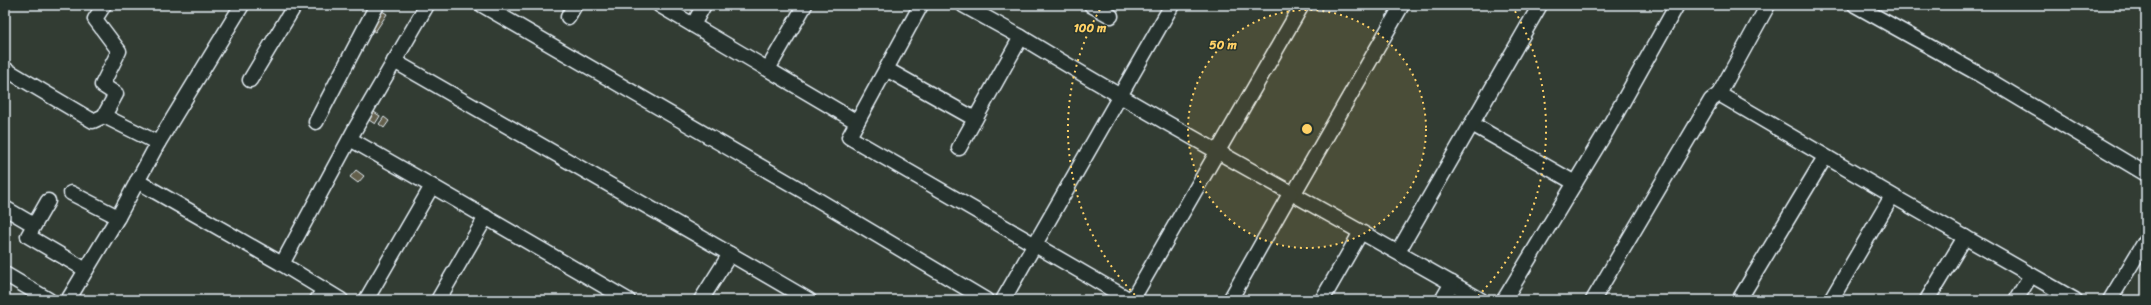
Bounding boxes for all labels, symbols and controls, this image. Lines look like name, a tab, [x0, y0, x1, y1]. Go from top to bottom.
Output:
text: 100 m	[1074, 17, 1107, 39]
text: 50 m	[1209, 34, 1237, 56]
centre of rings	[1300, 122, 1314, 136]

